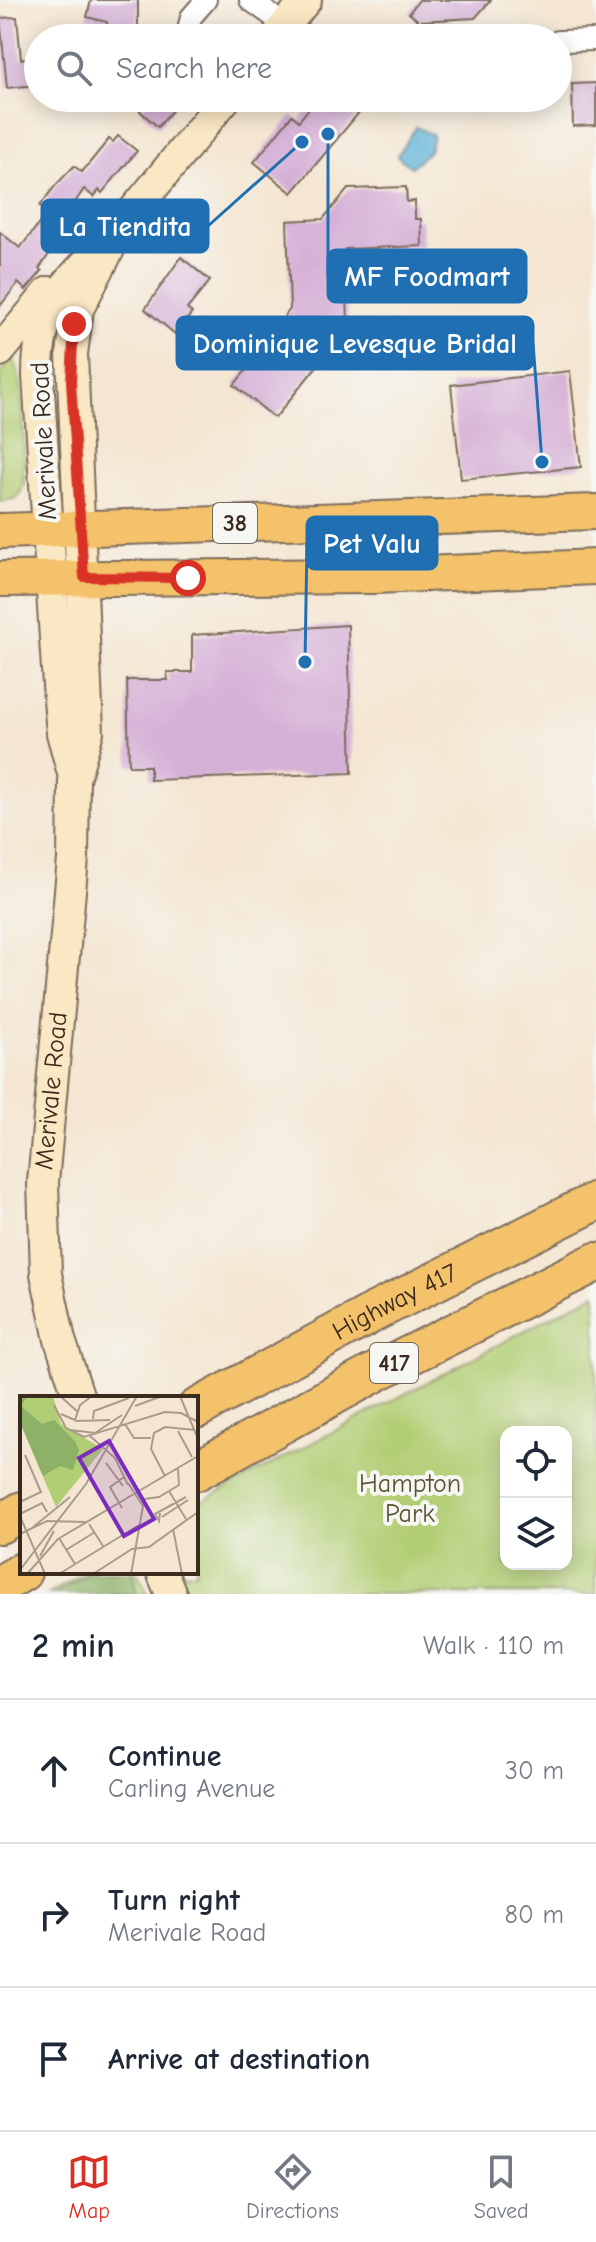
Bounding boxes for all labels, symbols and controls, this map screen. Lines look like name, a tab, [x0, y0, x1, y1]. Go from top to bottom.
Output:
search box	[24, 24, 572, 112]
icon: search	[52, 46, 96, 90]
text: Search here	[116, 51, 272, 86]
callout: La Tiendita	[42, 200, 208, 252]
text: La Tiendita	[58, 211, 192, 243]
callout: MF Foodmart	[328, 250, 526, 302]
text: MF Foodmart	[344, 261, 511, 293]
route end	[56, 306, 92, 342]
callout: Dominique Levesque Bridal	[177, 317, 533, 369]
text: Dominique Levesque Bridal	[193, 328, 517, 360]
street label: Merivale Road	[25, 361, 63, 521]
road number: 38	[213, 503, 257, 543]
callout: Pet Valu	[307, 517, 437, 569]
text: Pet Valu	[323, 528, 421, 560]
route start	[170, 560, 206, 596]
street label: Merivale Road	[29, 1011, 74, 1171]
street label: Highway 417	[327, 1258, 463, 1347]
road number: 417	[370, 1343, 418, 1383]
inset map	[20, 1396, 198, 1574]
map controls	[500, 1426, 572, 1570]
button: locate	[500, 1426, 572, 1498]
park label: Hampton Park	[359, 1469, 461, 1529]
button: layers	[500, 1498, 572, 1570]
text: 2 min	[32, 1626, 115, 1666]
text: Walk · 110 m	[423, 1631, 564, 1661]
text: Continue	[108, 1739, 222, 1774]
icon: ahead	[32, 1749, 76, 1793]
text: 30 m	[505, 1756, 564, 1786]
text: Carling Avenue	[108, 1774, 275, 1804]
text: Turn right	[108, 1883, 240, 1918]
icon: right	[32, 1893, 76, 1937]
text: 80 m	[505, 1900, 564, 1930]
text: Merivale Road	[108, 1918, 266, 1948]
icon: arrive	[32, 2037, 76, 2081]
text: Arrive at destination	[108, 2042, 370, 2077]
tab: Map	[67, 2150, 111, 2224]
tab: Directions	[246, 2150, 339, 2224]
tab: Saved	[474, 2150, 529, 2224]

